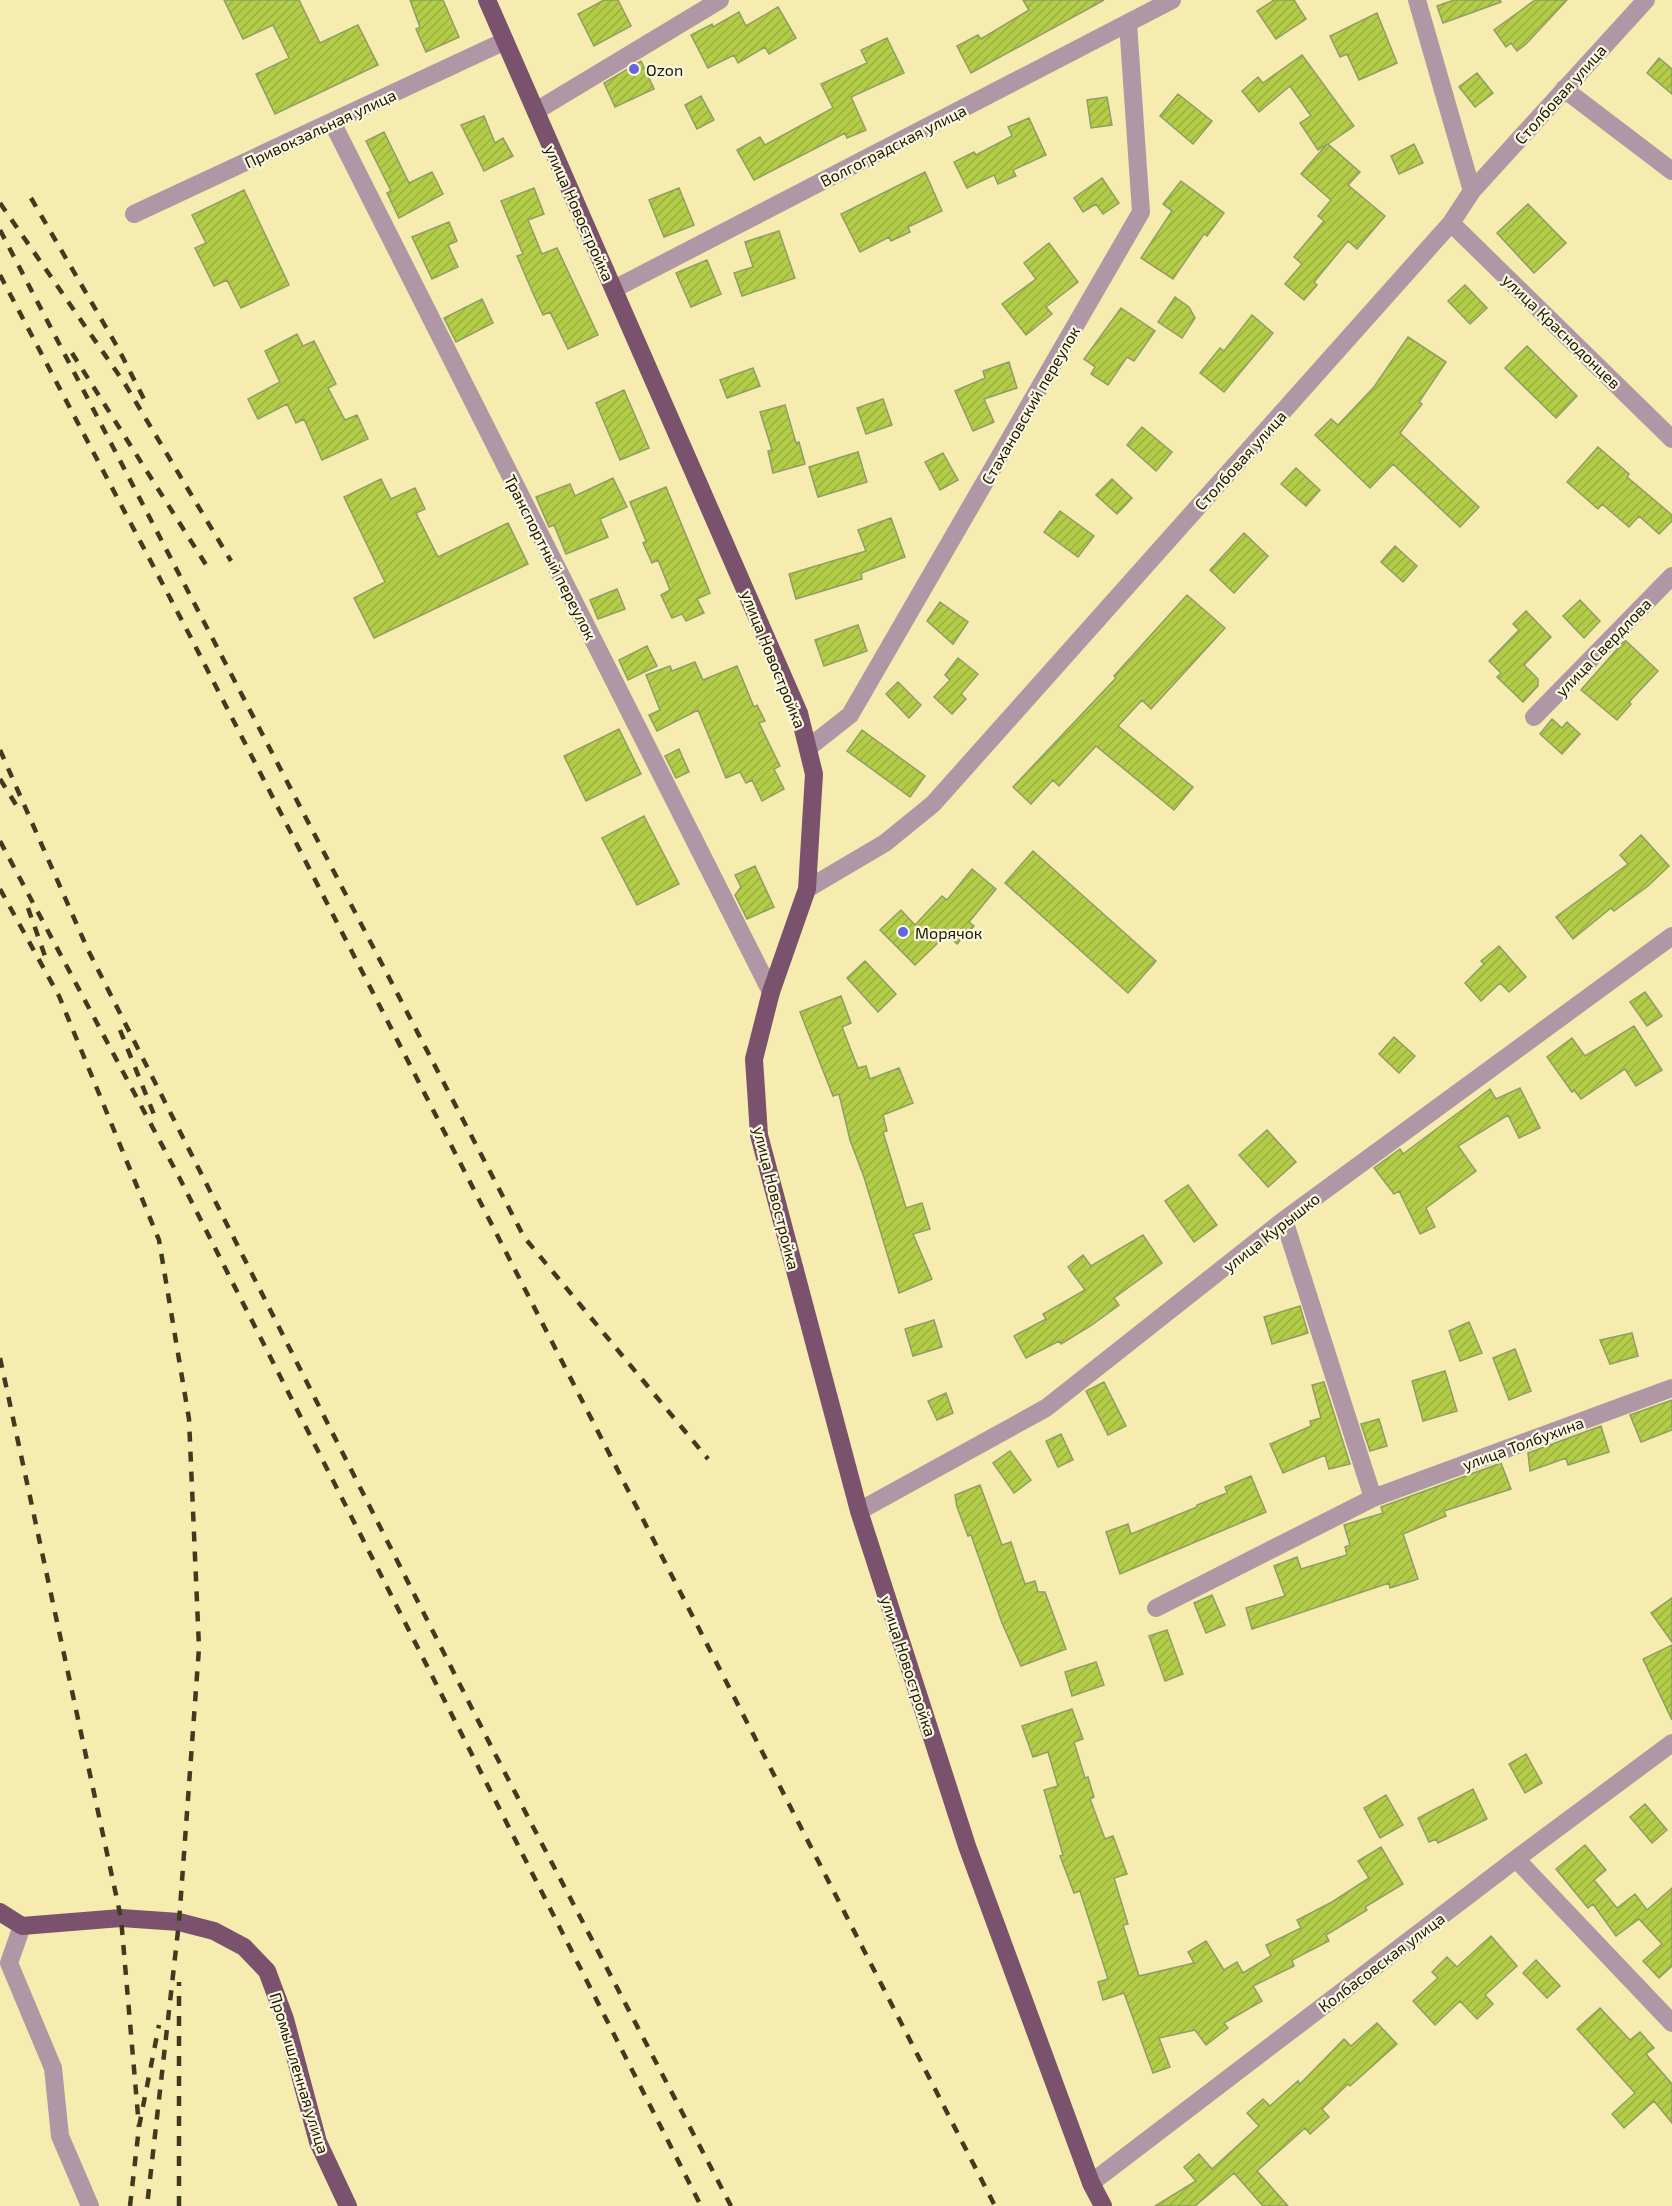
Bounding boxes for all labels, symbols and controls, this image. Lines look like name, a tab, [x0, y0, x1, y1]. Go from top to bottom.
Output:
street label: Столбовая улица	[1510, 40, 1611, 149]
place label: Ozon	[646, 60, 683, 79]
marker: Ozon	[627, 62, 641, 76]
street label: Привокзальная улица	[241, 85, 399, 172]
street label: Волгоградская улица	[817, 100, 970, 191]
street label: улица Новостройка	[541, 142, 619, 284]
street label: улица Краснодонцев	[1498, 270, 1625, 393]
street label: Стахановский переулок	[977, 322, 1084, 488]
street label: Столбовая улица	[1190, 406, 1291, 515]
street label: Транспортный переулок	[500, 471, 601, 644]
street label: улица Новостройка	[737, 587, 810, 731]
street label: улица Свердлова	[1551, 594, 1656, 701]
place label: Морячок	[915, 923, 983, 942]
marker: Морячок	[896, 925, 910, 939]
street label: улица Новостройка	[749, 1124, 804, 1272]
street label: улица Курышко	[1219, 1188, 1324, 1276]
street label: улица Толбухина	[1460, 1412, 1586, 1475]
street label: улица Новостройка	[876, 1593, 941, 1739]
street label: Колбасовская улица	[1314, 1908, 1449, 2017]
street label: Промышленная улица	[265, 1990, 334, 2156]

